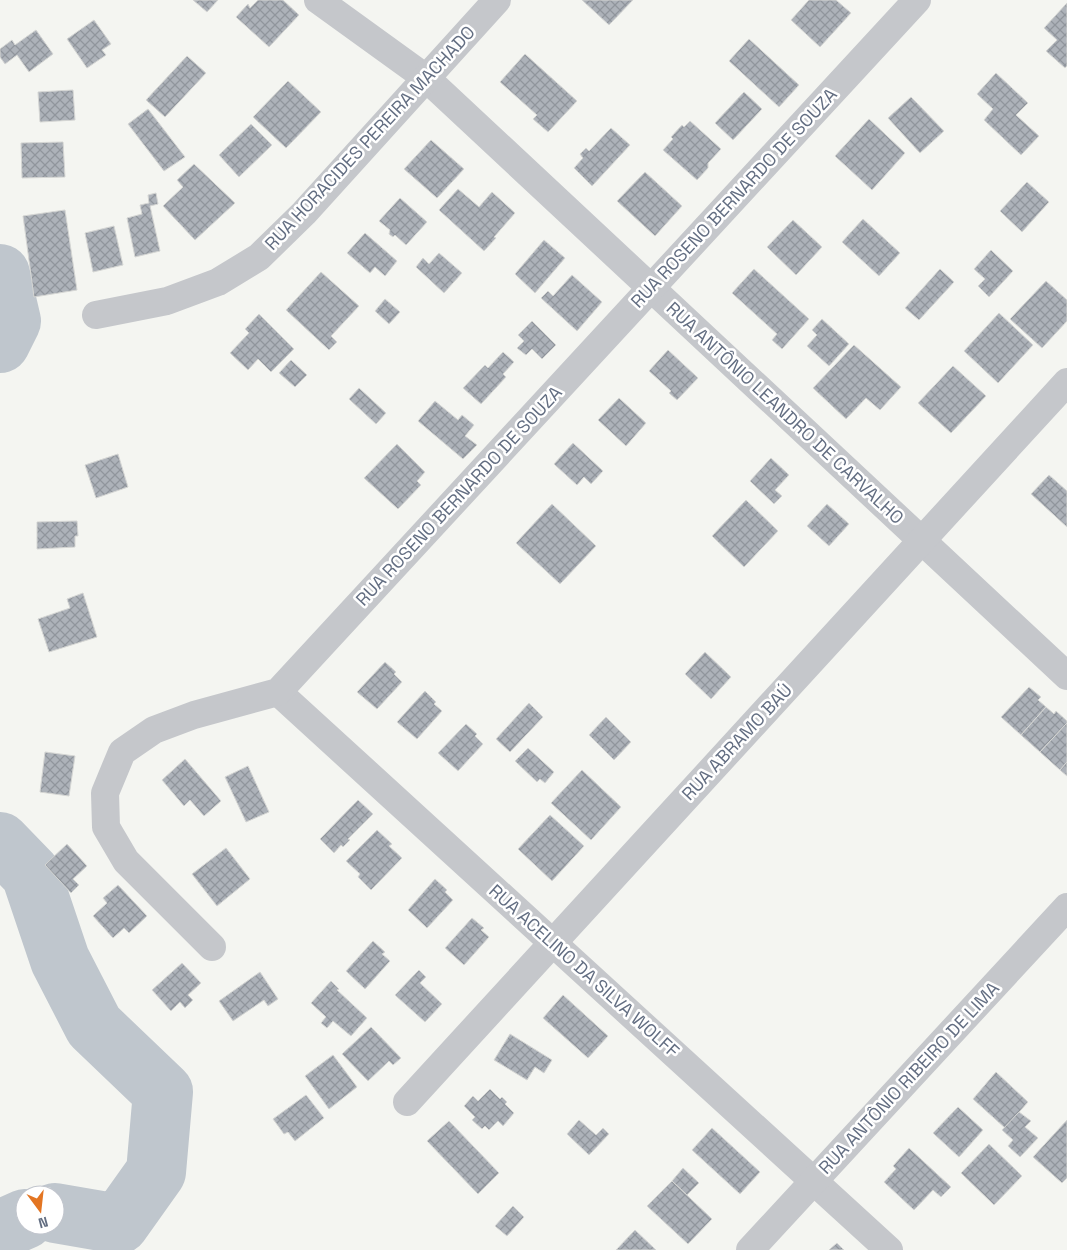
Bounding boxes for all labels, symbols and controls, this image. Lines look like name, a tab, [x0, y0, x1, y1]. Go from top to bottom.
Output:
street label: RUA HORACIDES PEREIRA MACHADO	[260, 21, 480, 255]
street label: RUA ROSENO BERNARDO DE SOUZA	[626, 83, 842, 312]
street label: RUA ANTÔNIO LEANDRO DE CARVALHO	[662, 296, 909, 529]
street label: RUA ROSENO BERNARDO DE SOUZA	[351, 381, 567, 610]
street label: RUA ABRAMO BAÚ	[677, 678, 797, 805]
street label: RUA ACELINO DA SILVA WOLFF	[484, 879, 685, 1062]
street label: RUA ANTÔNIO RIBEIRO DE LIMA	[813, 977, 1004, 1179]
north arrow	[15, 1185, 65, 1235]
text: N	[36, 1213, 50, 1232]

